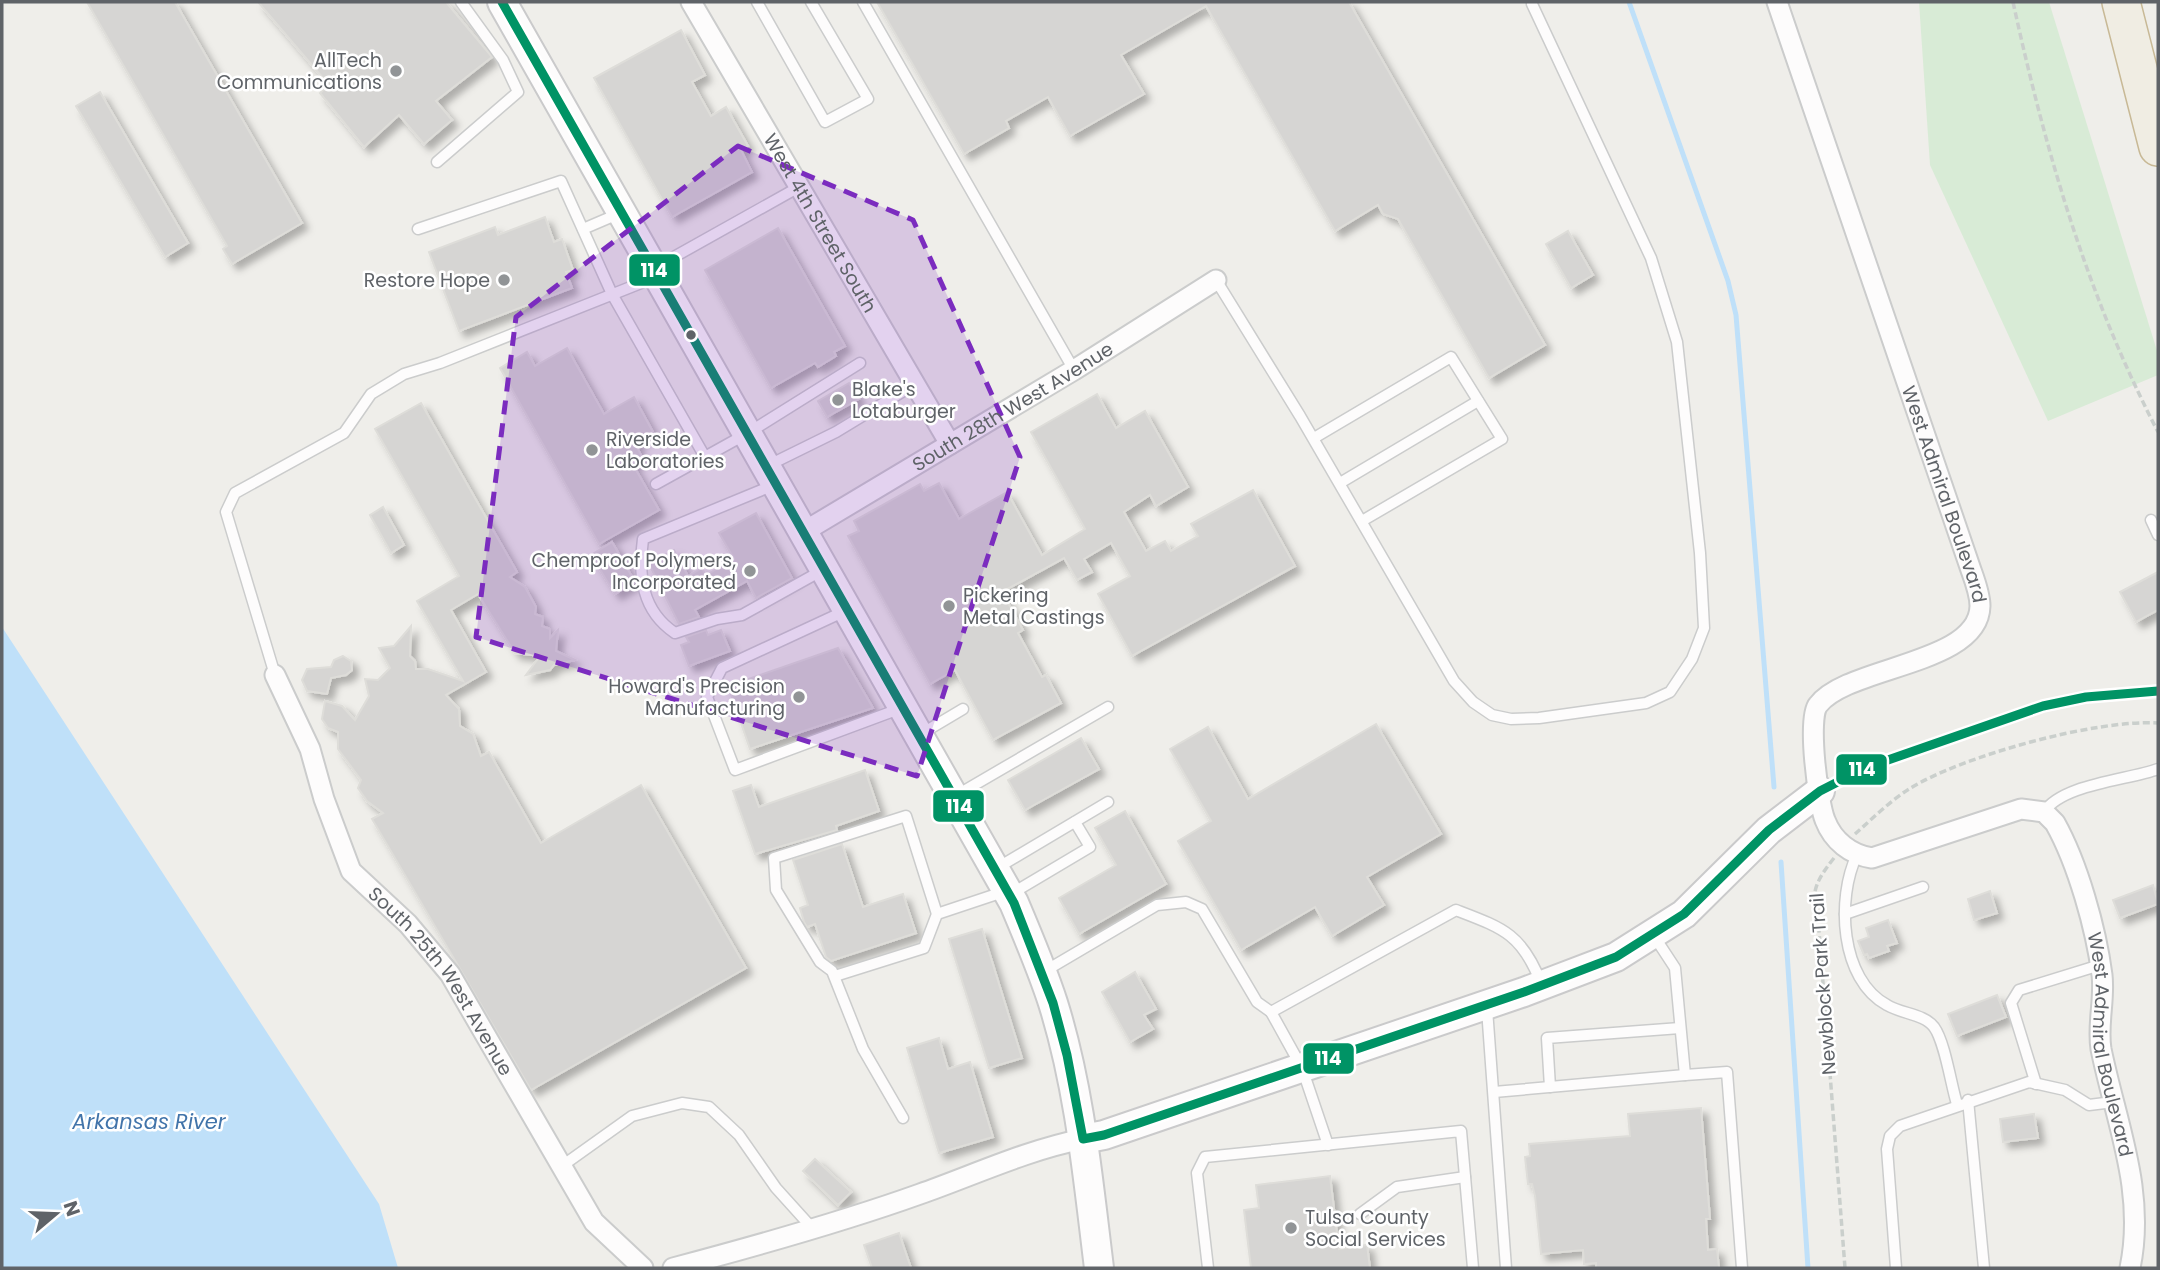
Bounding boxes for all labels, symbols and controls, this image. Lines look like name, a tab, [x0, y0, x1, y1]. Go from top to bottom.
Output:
place label: AllTech Communications	[217, 47, 382, 96]
marker: AllTech Communications	[388, 63, 404, 79]
street label: West 4th Street South	[757, 128, 884, 318]
line badge: 114	[628, 253, 681, 287]
text: 114	[640, 257, 668, 284]
place label: Restore Hope	[364, 267, 490, 294]
marker: Restore Hope	[496, 272, 512, 288]
unlabelled marker	[684, 328, 698, 342]
street label: South 28th West Avenue	[907, 335, 1118, 477]
place label: Blake's Lotaburger	[852, 376, 956, 425]
street label: West Admiral Boulevard	[1895, 382, 1993, 605]
marker: Blake's Lotaburger	[830, 392, 846, 408]
place label: Riverside Laboratories	[606, 426, 725, 475]
marker: Riverside Laboratories	[584, 442, 600, 458]
place label: Chemproof Polymers, Incorporated	[532, 547, 736, 596]
marker: Chemproof Polymers, Incorporated	[742, 563, 758, 579]
place label: Pickering Metal Castings	[963, 582, 1105, 631]
marker: Pickering Metal Castings	[941, 598, 957, 614]
place label: Howard's Precision Manufacturing	[608, 673, 785, 722]
marker: Howard's Precision Manufacturing	[791, 689, 807, 705]
line badge: 114	[1835, 753, 1888, 786]
text: 114	[1848, 756, 1876, 783]
line badge: 114	[932, 789, 985, 823]
text: 114	[945, 793, 973, 820]
street label: South 25th West Avenue	[362, 880, 520, 1081]
street label: Newblock Park Trail	[1803, 892, 1843, 1076]
street label: West Admiral Boulevard	[2081, 930, 2140, 1159]
line badge: 114	[1302, 1042, 1355, 1075]
text: 114	[1314, 1045, 1342, 1072]
water label: Arkansas River	[71, 1107, 227, 1136]
north arrow	[21, 1179, 91, 1249]
text: N	[57, 1197, 87, 1220]
place label: Tulsa County Social Services	[1305, 1204, 1446, 1253]
marker: Tulsa County Social Services	[1283, 1220, 1299, 1236]

